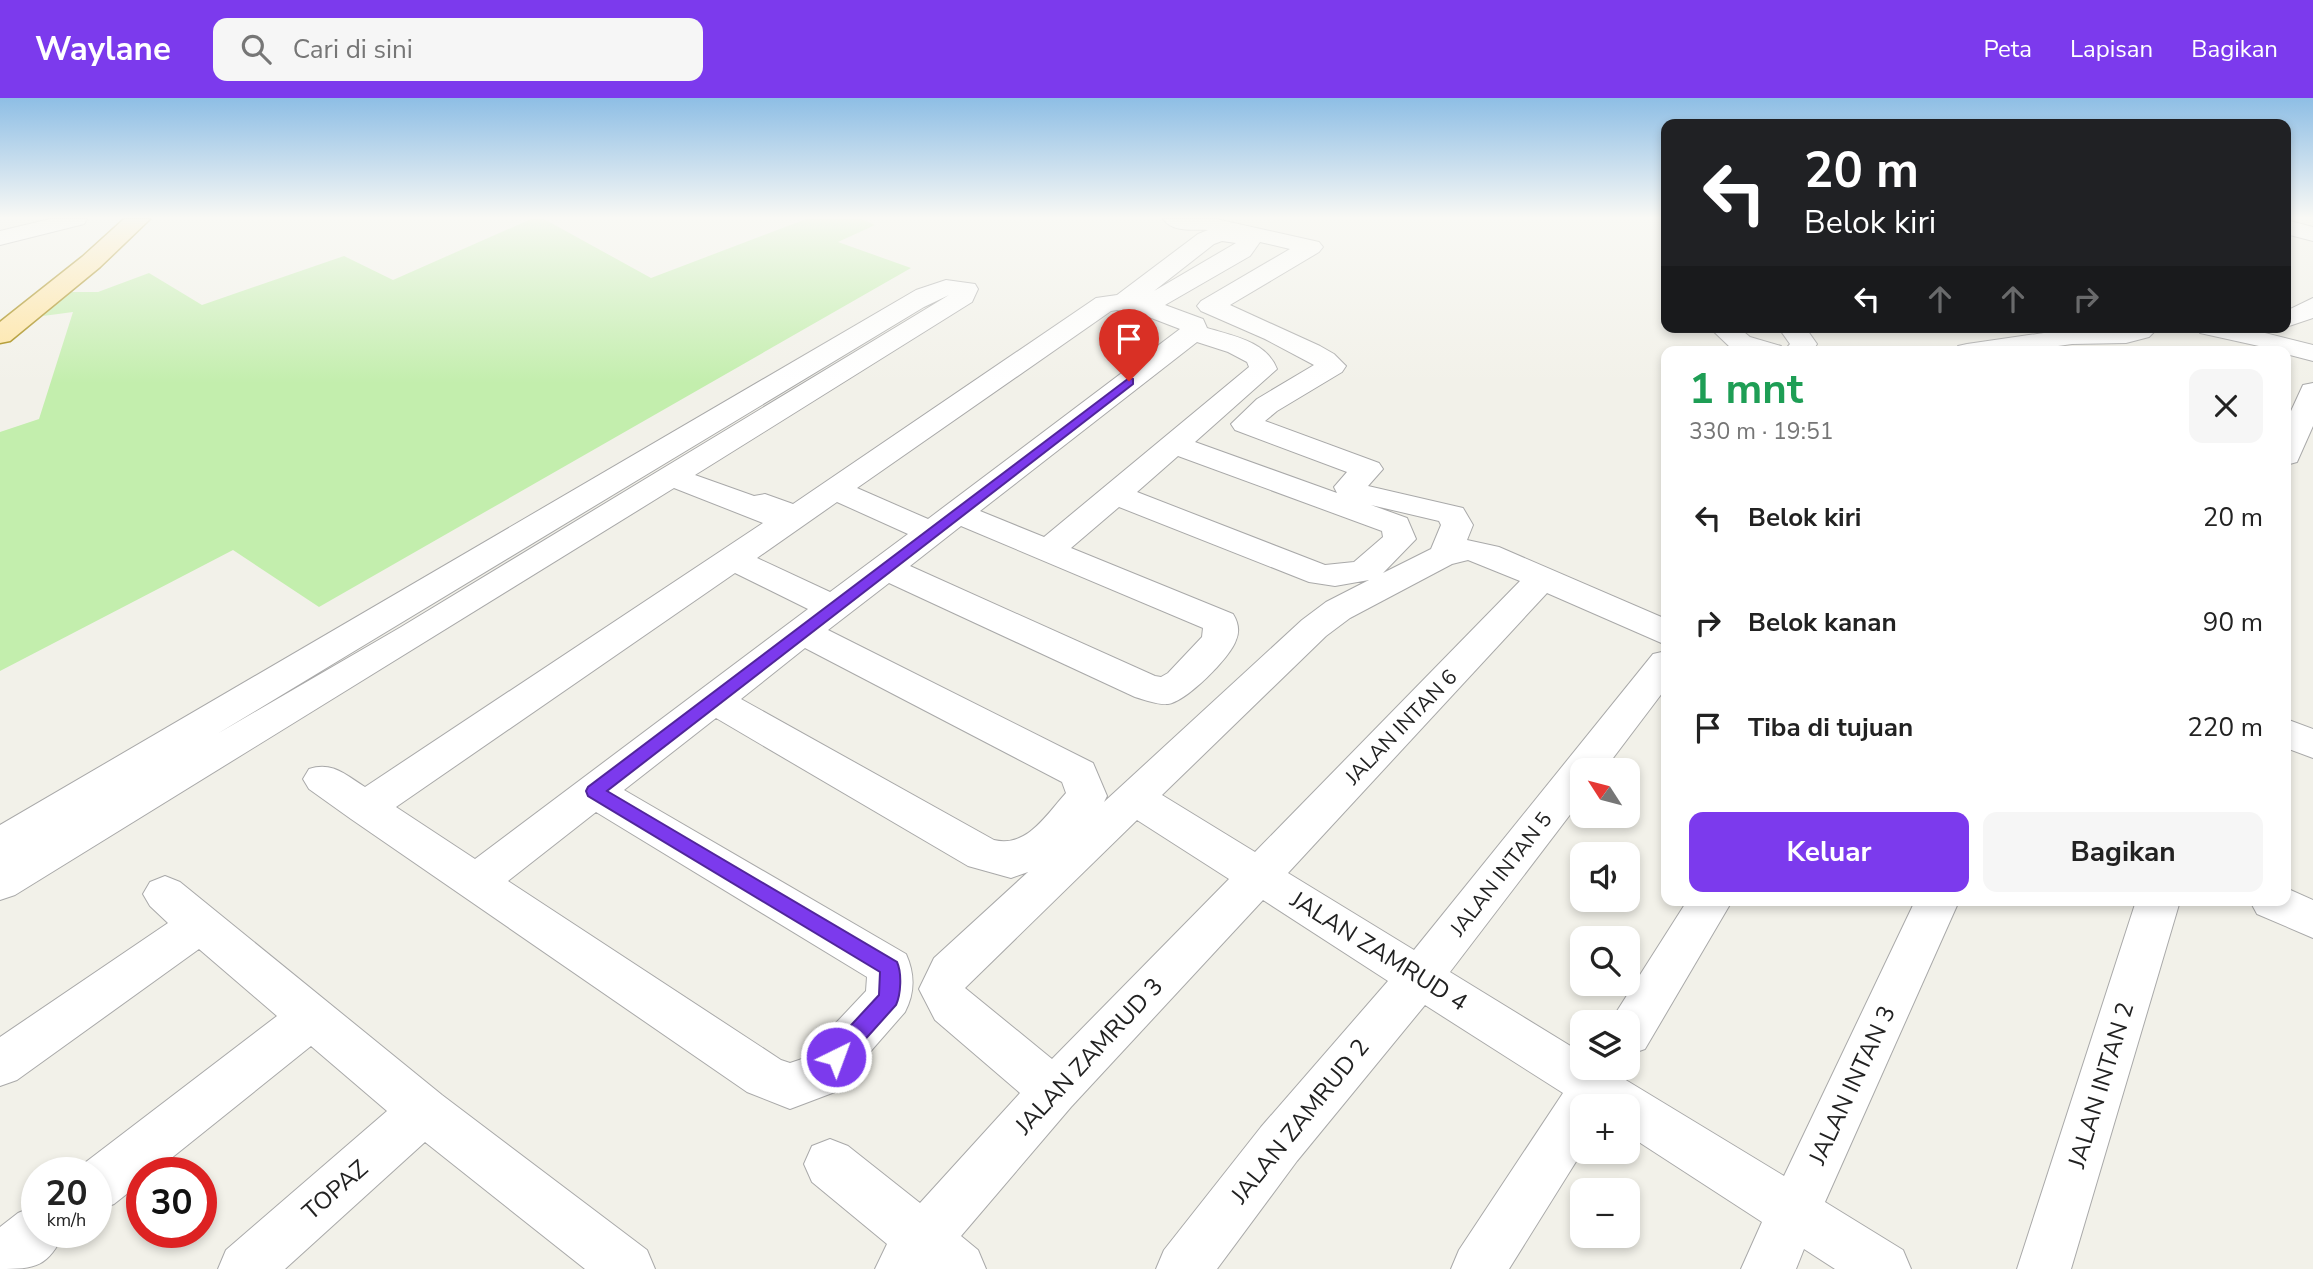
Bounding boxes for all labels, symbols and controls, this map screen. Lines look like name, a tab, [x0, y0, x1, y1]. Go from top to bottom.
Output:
search box	[213, 18, 703, 81]
text: Waylane	[35, 27, 171, 72]
icon: search	[237, 30, 275, 68]
text: Cari di sini	[293, 32, 413, 67]
text: Peta	[1983, 33, 2032, 65]
text: Lapisan	[2070, 33, 2153, 65]
text: Bagikan	[2191, 33, 2278, 65]
text: 20 m	[1804, 137, 1919, 204]
icon: left	[1689, 147, 1780, 238]
text: Belok kiri	[1804, 201, 1936, 244]
icon: left	[1848, 280, 1886, 318]
icon: ahead	[1921, 280, 1959, 318]
icon: ahead	[1994, 280, 2032, 318]
icon: right	[2067, 280, 2105, 318]
pin	[1099, 309, 1159, 381]
icon: arrive	[1110, 320, 1148, 358]
text: 1 mnt	[1689, 361, 1803, 418]
button: close	[2189, 369, 2263, 443]
text: 330 m · 19:51	[1689, 416, 1834, 447]
icon: left	[1689, 499, 1727, 537]
text: Belok kiri	[1748, 500, 1861, 535]
text: 20 m	[2203, 500, 2263, 535]
icon: right	[1689, 604, 1727, 642]
text: Belok kanan	[1748, 605, 1897, 640]
text: 90 m	[2203, 605, 2263, 640]
street label: JALAN INTAN 6	[1338, 663, 1463, 791]
icon: arrive	[1689, 709, 1727, 747]
text: Tiba di tujuan	[1748, 710, 1913, 745]
text: 220 m	[2187, 710, 2263, 745]
north arrow	[1570, 758, 1640, 828]
map controls	[1570, 758, 1640, 1248]
street label: JALAN INTAN 5	[1443, 806, 1558, 943]
button: Keluar	[1689, 812, 1969, 892]
button: Bagikan	[1983, 812, 2263, 892]
button: sound	[1570, 842, 1640, 912]
street label: JALAN ZAMRUD 4	[1284, 883, 1474, 1018]
button: search	[1570, 926, 1640, 996]
street label: JALAN ZAMRUD 3	[1007, 971, 1170, 1142]
street label: JALAN INTAN 2	[2060, 998, 2141, 1173]
street label: JALAN INTAN 3	[1801, 1000, 1903, 1170]
button: layers	[1570, 1010, 1640, 1080]
position arrow	[799, 1020, 873, 1094]
street label: JALAN ZAMRUD 2	[1223, 1032, 1376, 1211]
button: +	[1570, 1094, 1640, 1164]
street label: TOPAZ	[296, 1153, 374, 1227]
speed limit sign: 30	[126, 1157, 217, 1248]
text: 20	[45, 1170, 88, 1217]
button: −	[1570, 1178, 1640, 1248]
text: km/h	[47, 1208, 86, 1232]

